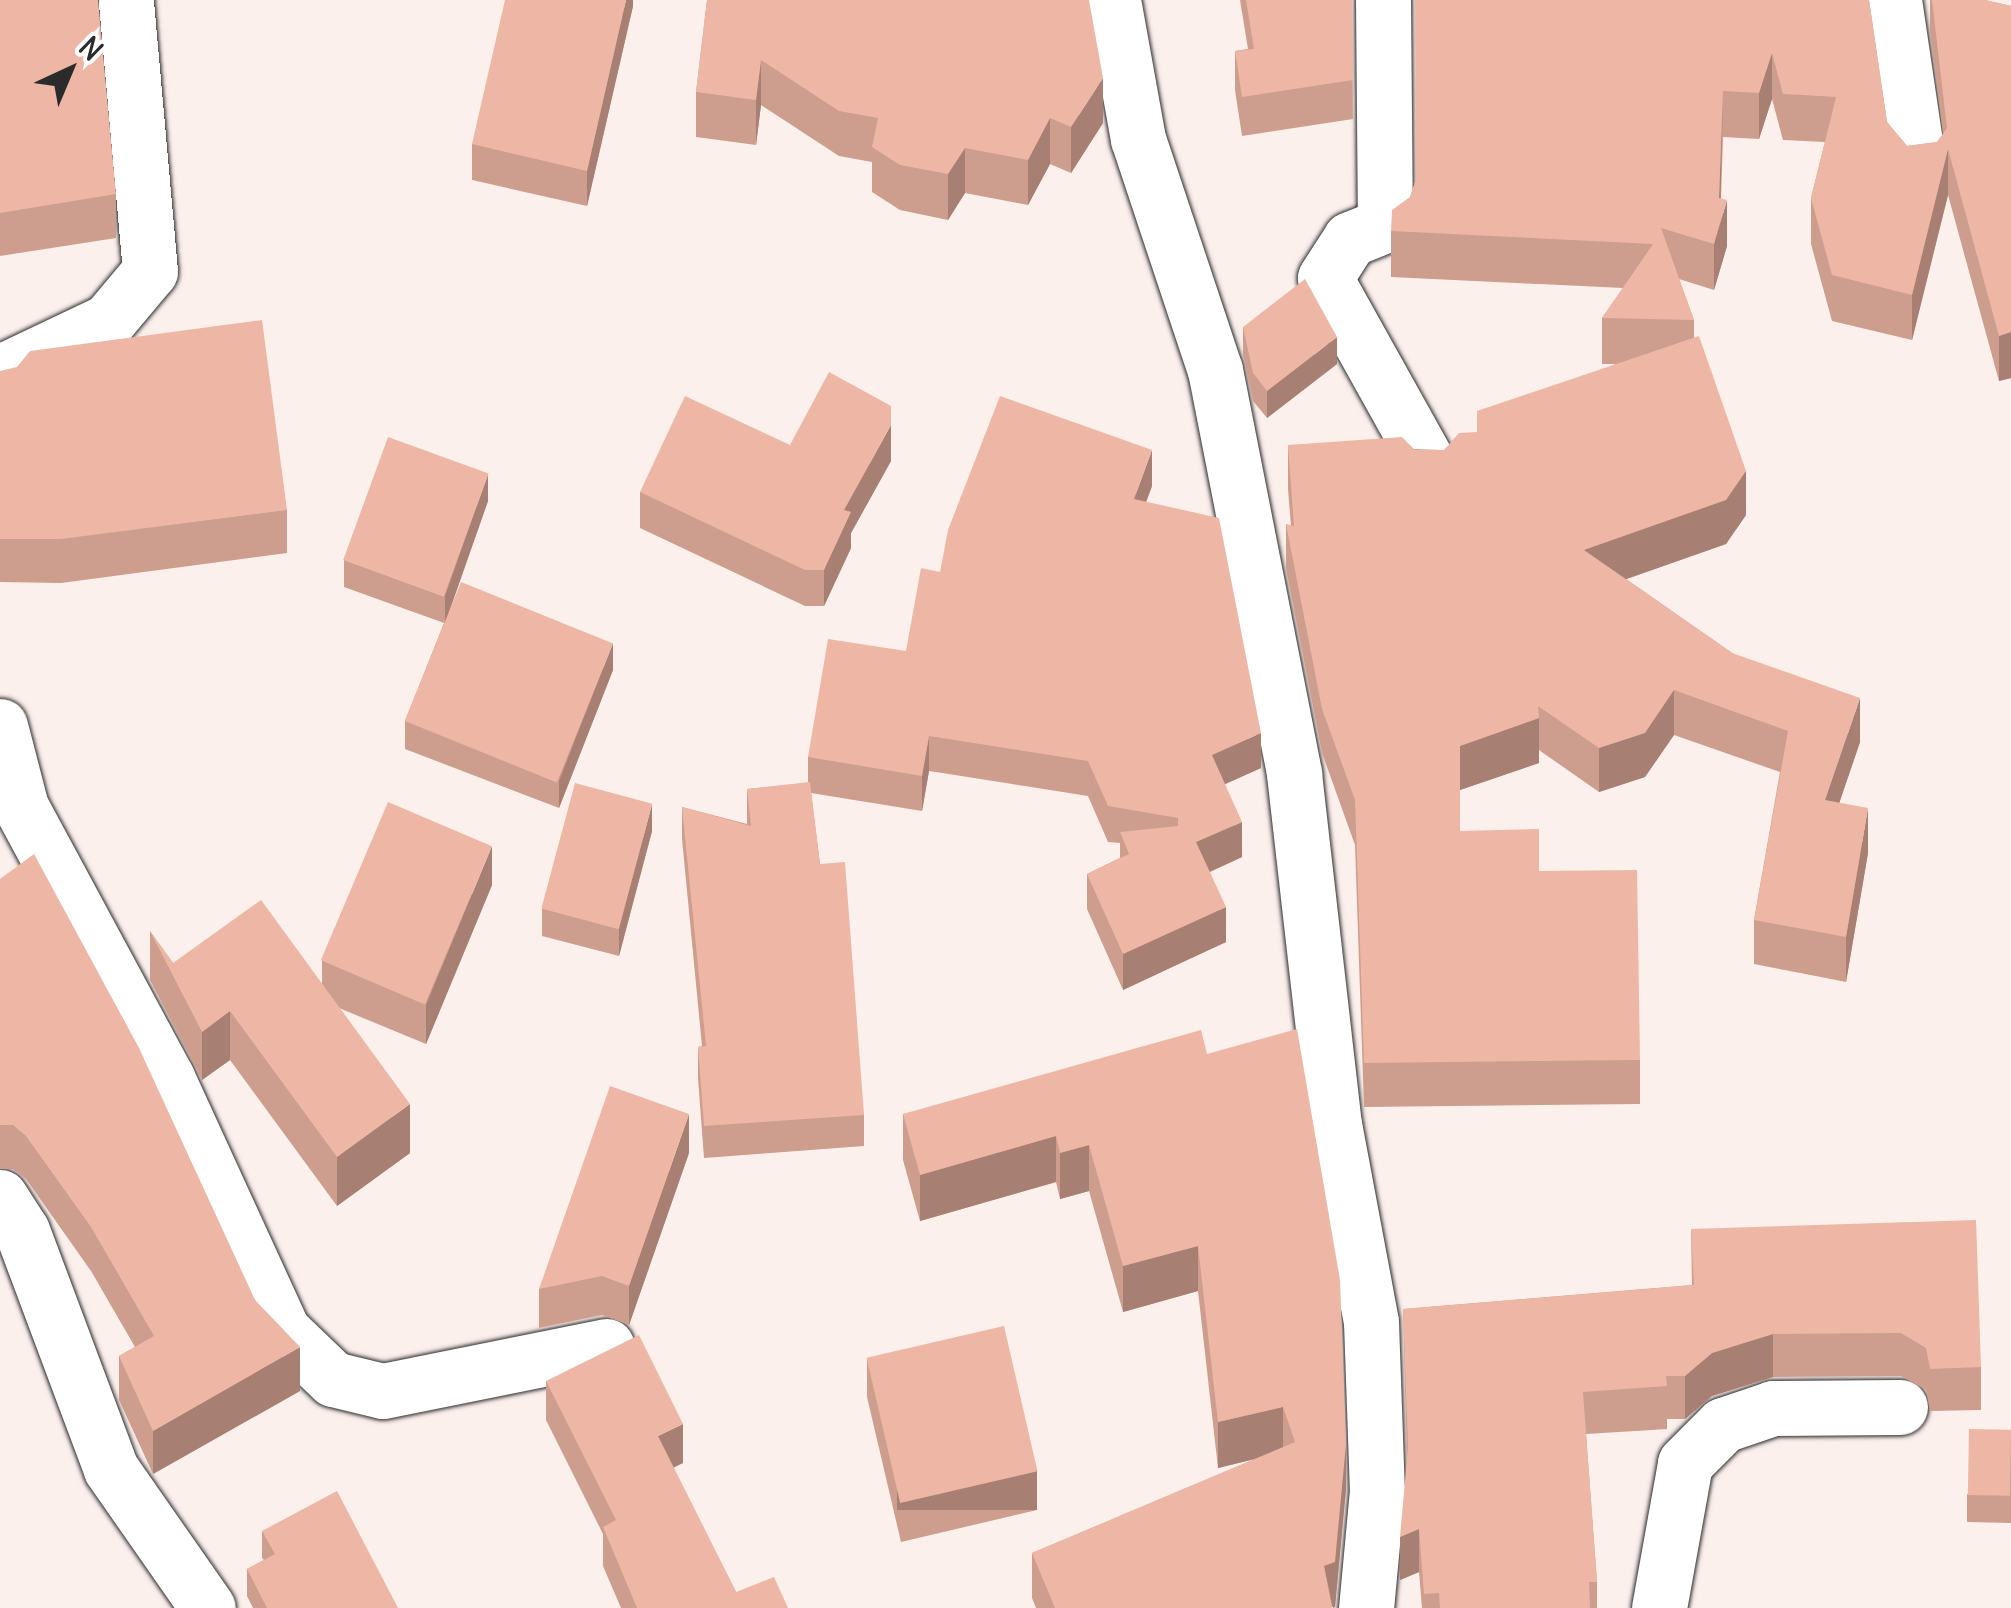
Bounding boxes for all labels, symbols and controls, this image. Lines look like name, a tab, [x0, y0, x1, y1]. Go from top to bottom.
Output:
north arrow	[20, 20, 120, 120]
text: N	[71, 29, 110, 68]

